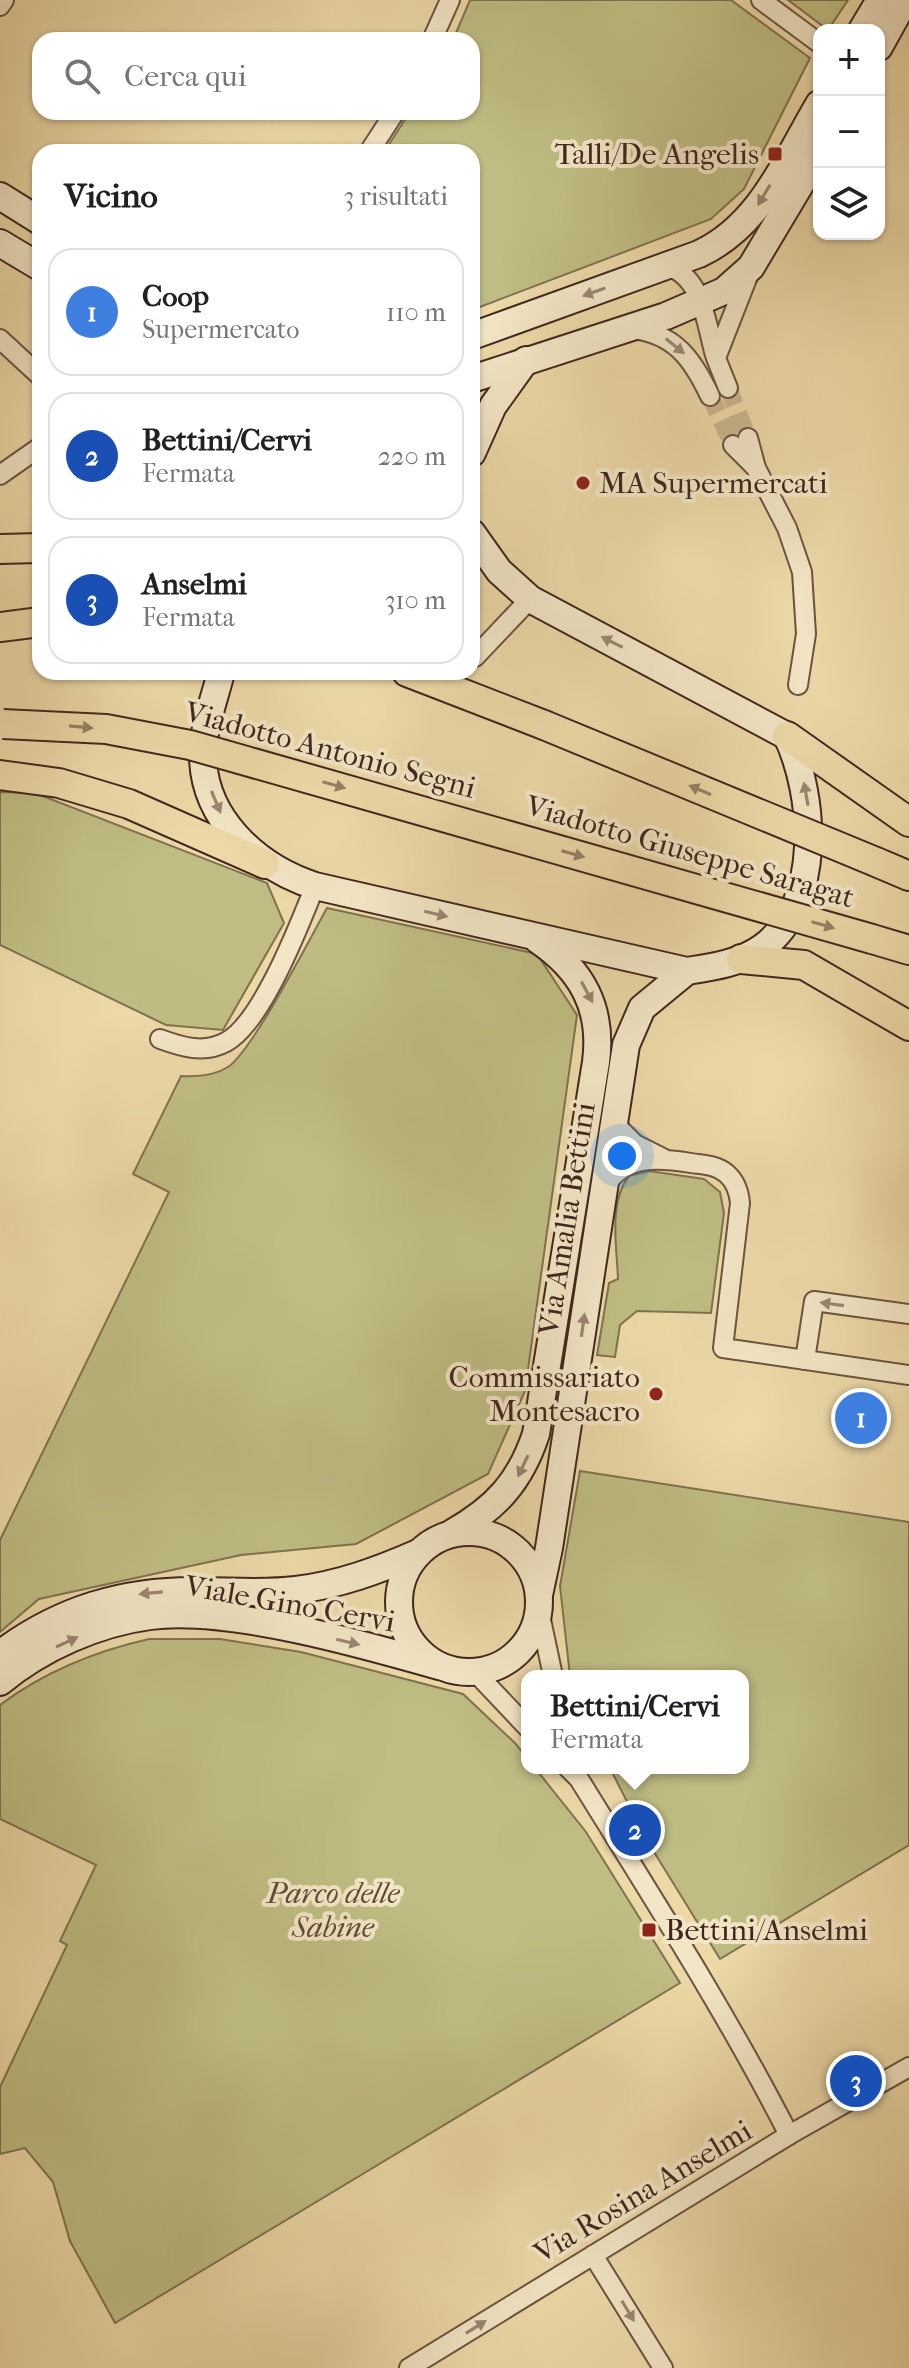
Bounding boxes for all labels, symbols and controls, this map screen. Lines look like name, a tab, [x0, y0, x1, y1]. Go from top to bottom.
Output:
map controls	[813, 24, 885, 240]
button: +	[813, 24, 885, 96]
search box	[32, 32, 480, 120]
icon: search	[60, 54, 104, 98]
text: Cerca qui	[124, 59, 247, 94]
button: −	[813, 96, 885, 168]
place label: Talli/De Angelis	[555, 137, 759, 172]
marker: Talli/De Angelis	[766, 145, 784, 163]
button: layers	[813, 168, 885, 240]
text: Vicino	[64, 176, 158, 216]
text: 3 risultati	[343, 181, 448, 212]
one-way arrow	[758, 184, 772, 206]
text: Coop	[142, 279, 209, 314]
one-way arrow	[582, 287, 606, 299]
text: 1	[87, 297, 97, 328]
text: 110 m	[386, 297, 446, 328]
text: Supermercato	[142, 314, 299, 345]
one-way arrow	[665, 337, 685, 353]
text: Bettini/Cervi	[142, 423, 312, 458]
text: 2	[85, 441, 99, 472]
text: 220 m	[378, 441, 446, 472]
text: Fermata	[142, 458, 235, 489]
place label: MA Supermercati	[599, 466, 828, 501]
marker: MA Supermercati	[574, 474, 592, 492]
text: Anselmi	[142, 567, 247, 602]
text: 3	[87, 585, 97, 616]
text: 310 m	[385, 585, 446, 616]
text: Fermata	[142, 602, 235, 633]
one-way arrow	[601, 635, 624, 648]
street label: Viadotto Antonio Segni	[180, 694, 479, 806]
one-way arrow	[69, 720, 94, 733]
one-way arrow	[323, 779, 347, 792]
one-way arrow	[800, 781, 812, 806]
one-way arrow	[688, 783, 712, 796]
street label: Viadotto Giuseppe Saragat	[521, 788, 858, 916]
one-way arrow	[209, 790, 222, 814]
one-way arrow	[560, 848, 585, 860]
one-way arrow	[424, 909, 449, 921]
one-way arrow	[811, 919, 835, 932]
one-way arrow	[580, 981, 594, 1003]
street label: Via Amalia Bettini	[531, 1100, 603, 1339]
your location	[602, 1136, 642, 1176]
one-way arrow	[819, 1297, 844, 1310]
one-way arrow	[577, 1312, 590, 1337]
place label: Commissariato Montesacro	[449, 1360, 640, 1429]
marker: Commissariato Montesacro	[647, 1385, 665, 1403]
pin: 1	[835, 1388, 887, 1448]
one-way arrow	[517, 1454, 530, 1478]
street label: Viale Gino Cervi	[181, 1568, 398, 1640]
one-way arrow	[138, 1587, 163, 1600]
one-way arrow	[55, 1635, 78, 1649]
one-way arrow	[336, 1636, 361, 1649]
popup	[521, 1670, 749, 1774]
text: Bettini/Cervi	[550, 1689, 720, 1724]
text: Fermata	[550, 1724, 643, 1755]
pin: 2	[609, 1800, 661, 1860]
park label: Parco delle Sabine	[265, 1876, 400, 1945]
place label: Bettini/Anselmi	[665, 1913, 868, 1948]
marker: Bettini/Anselmi	[640, 1921, 658, 1939]
pin: 3	[830, 2051, 882, 2111]
street label: Via Rosina Anselmi	[527, 2113, 758, 2271]
one-way arrow	[621, 2300, 635, 2322]
one-way arrow	[465, 2321, 487, 2335]

